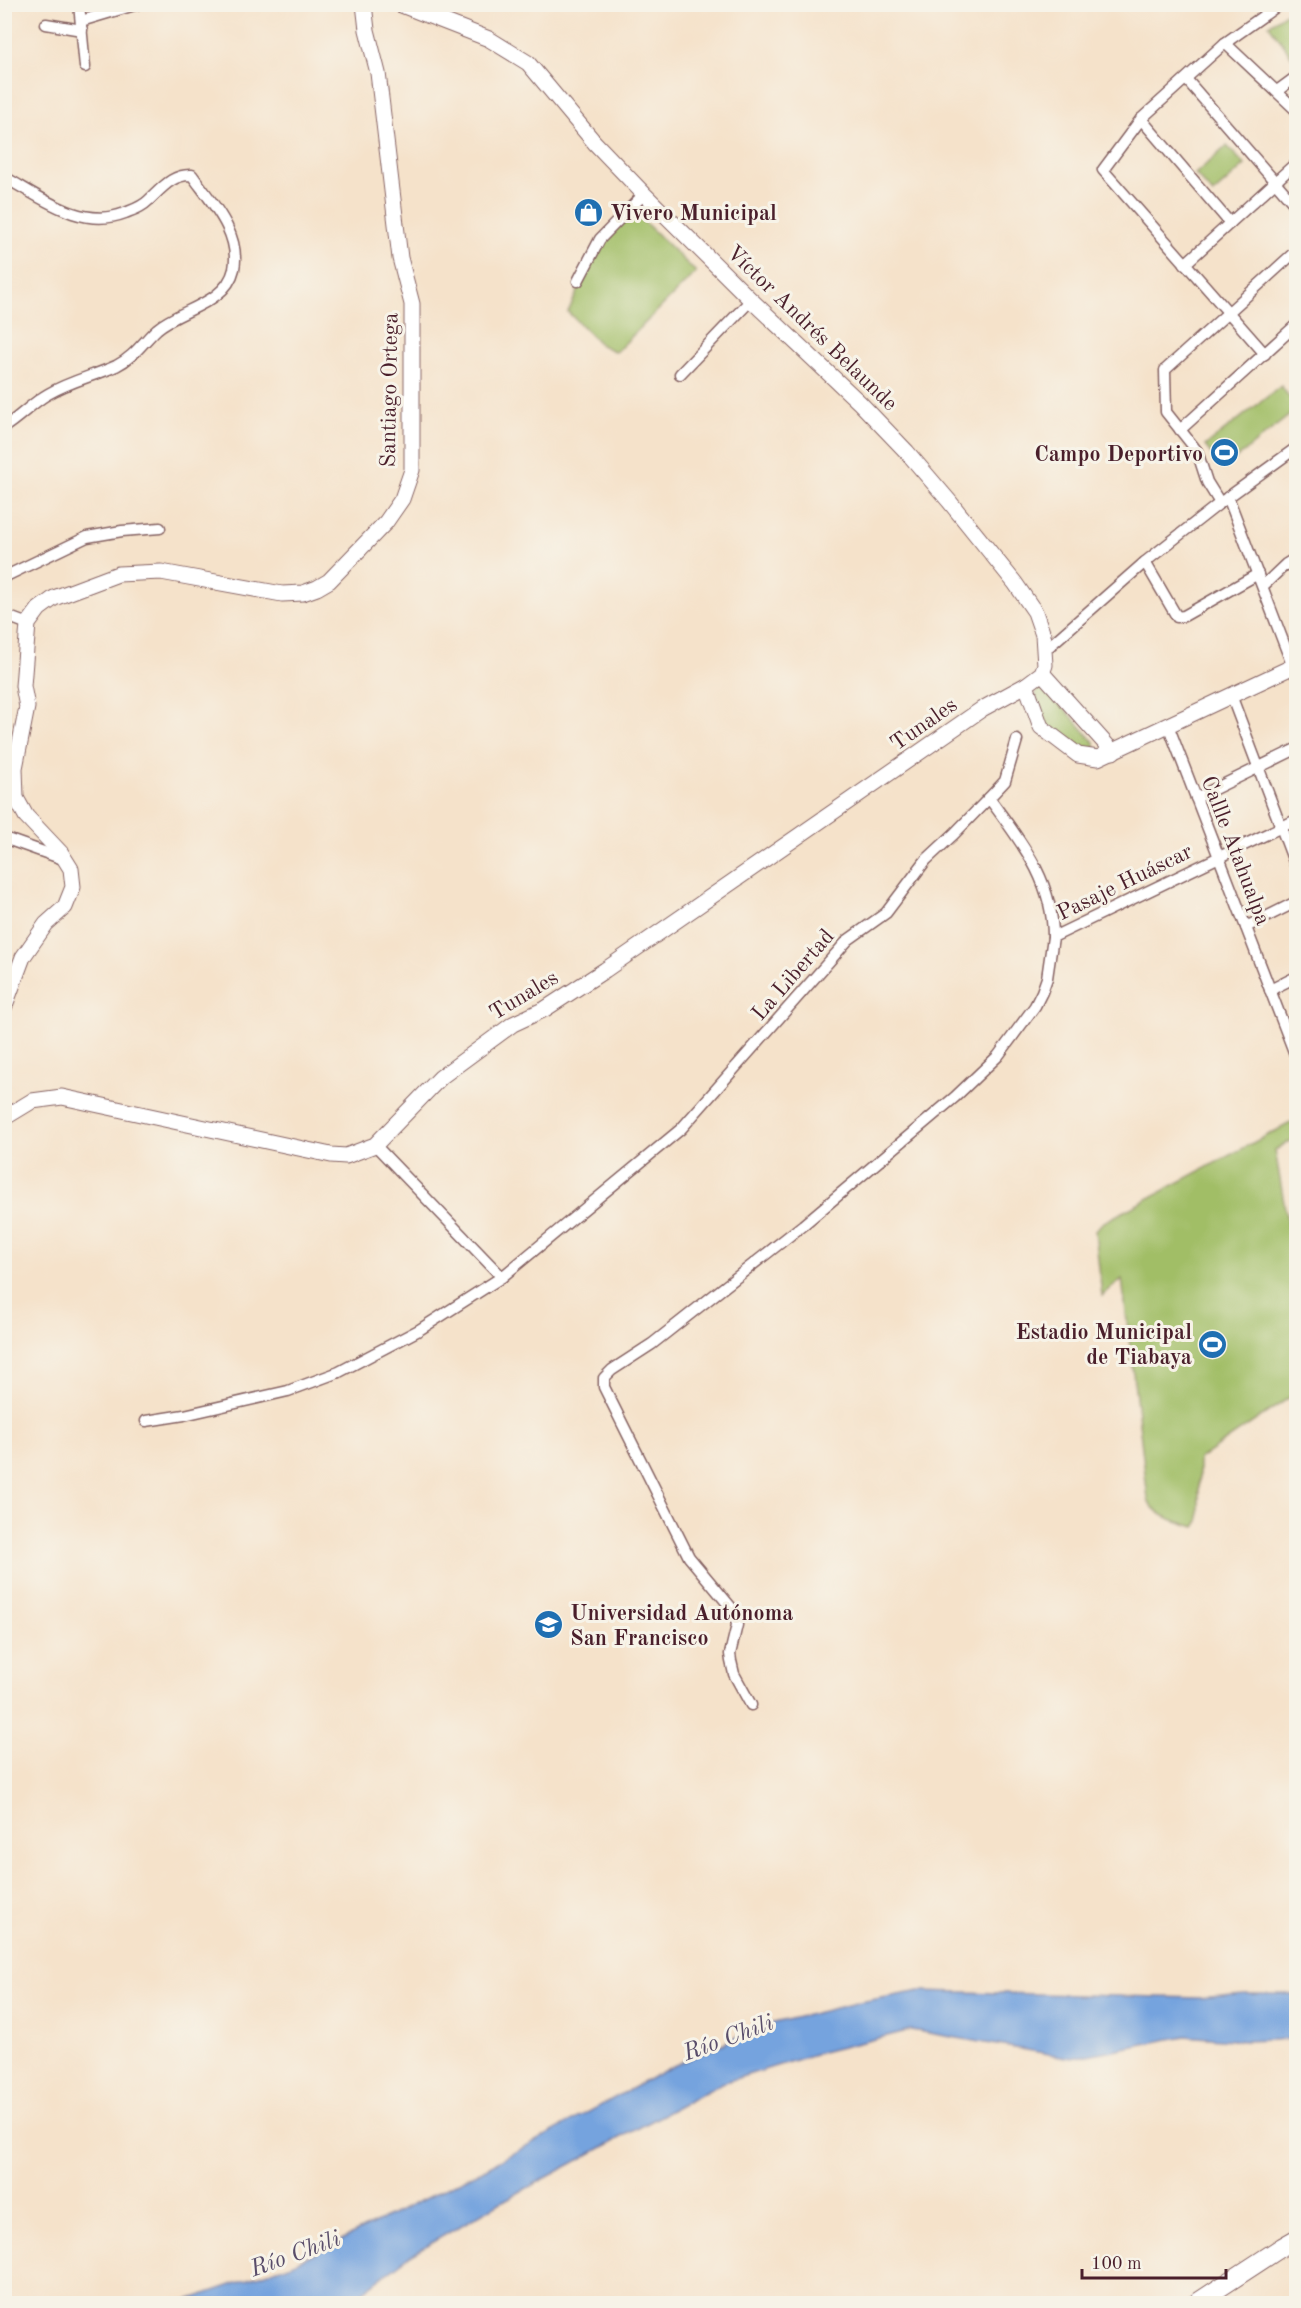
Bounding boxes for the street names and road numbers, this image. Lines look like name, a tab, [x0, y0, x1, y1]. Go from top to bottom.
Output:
street label: Víctor Andrés Belaunde	[722, 241, 901, 415]
street label: Santiago Ortega	[378, 312, 402, 468]
street label: Tunales	[887, 694, 962, 755]
street label: Callle Atahualpa	[1197, 773, 1274, 928]
street label: Pasaje Huáscar	[1054, 841, 1196, 925]
street label: La Libertad	[748, 925, 839, 1025]
street label: Tunales	[486, 967, 562, 1025]

